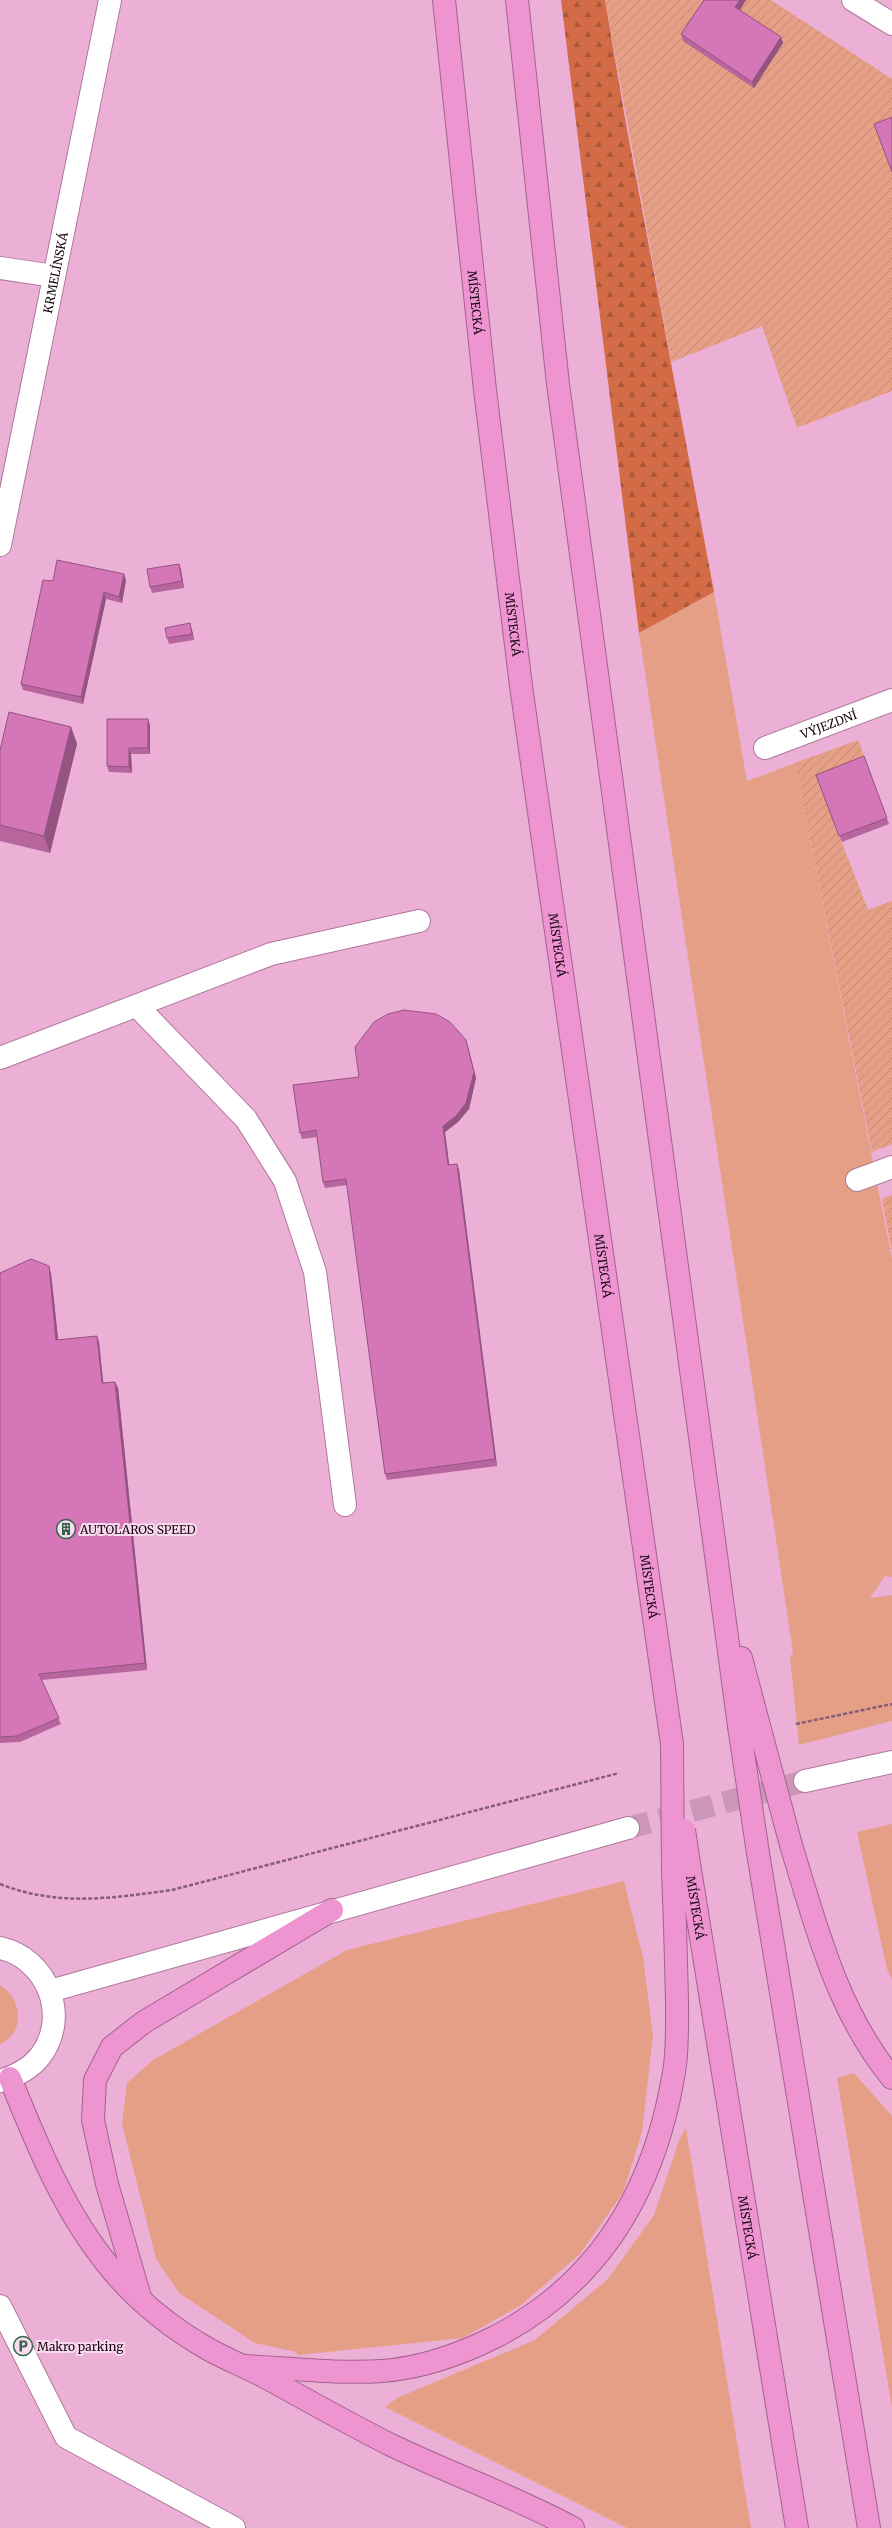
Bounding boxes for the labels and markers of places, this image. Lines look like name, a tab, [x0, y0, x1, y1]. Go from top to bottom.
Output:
building icon: AUTOLAROS SPEED	[55, 1518, 77, 1540]
place label: AUTOLAROS SPEED	[79, 1522, 196, 1537]
parking icon: Makro parking	[12, 2335, 34, 2357]
place label: Makro parking	[37, 2339, 124, 2354]

